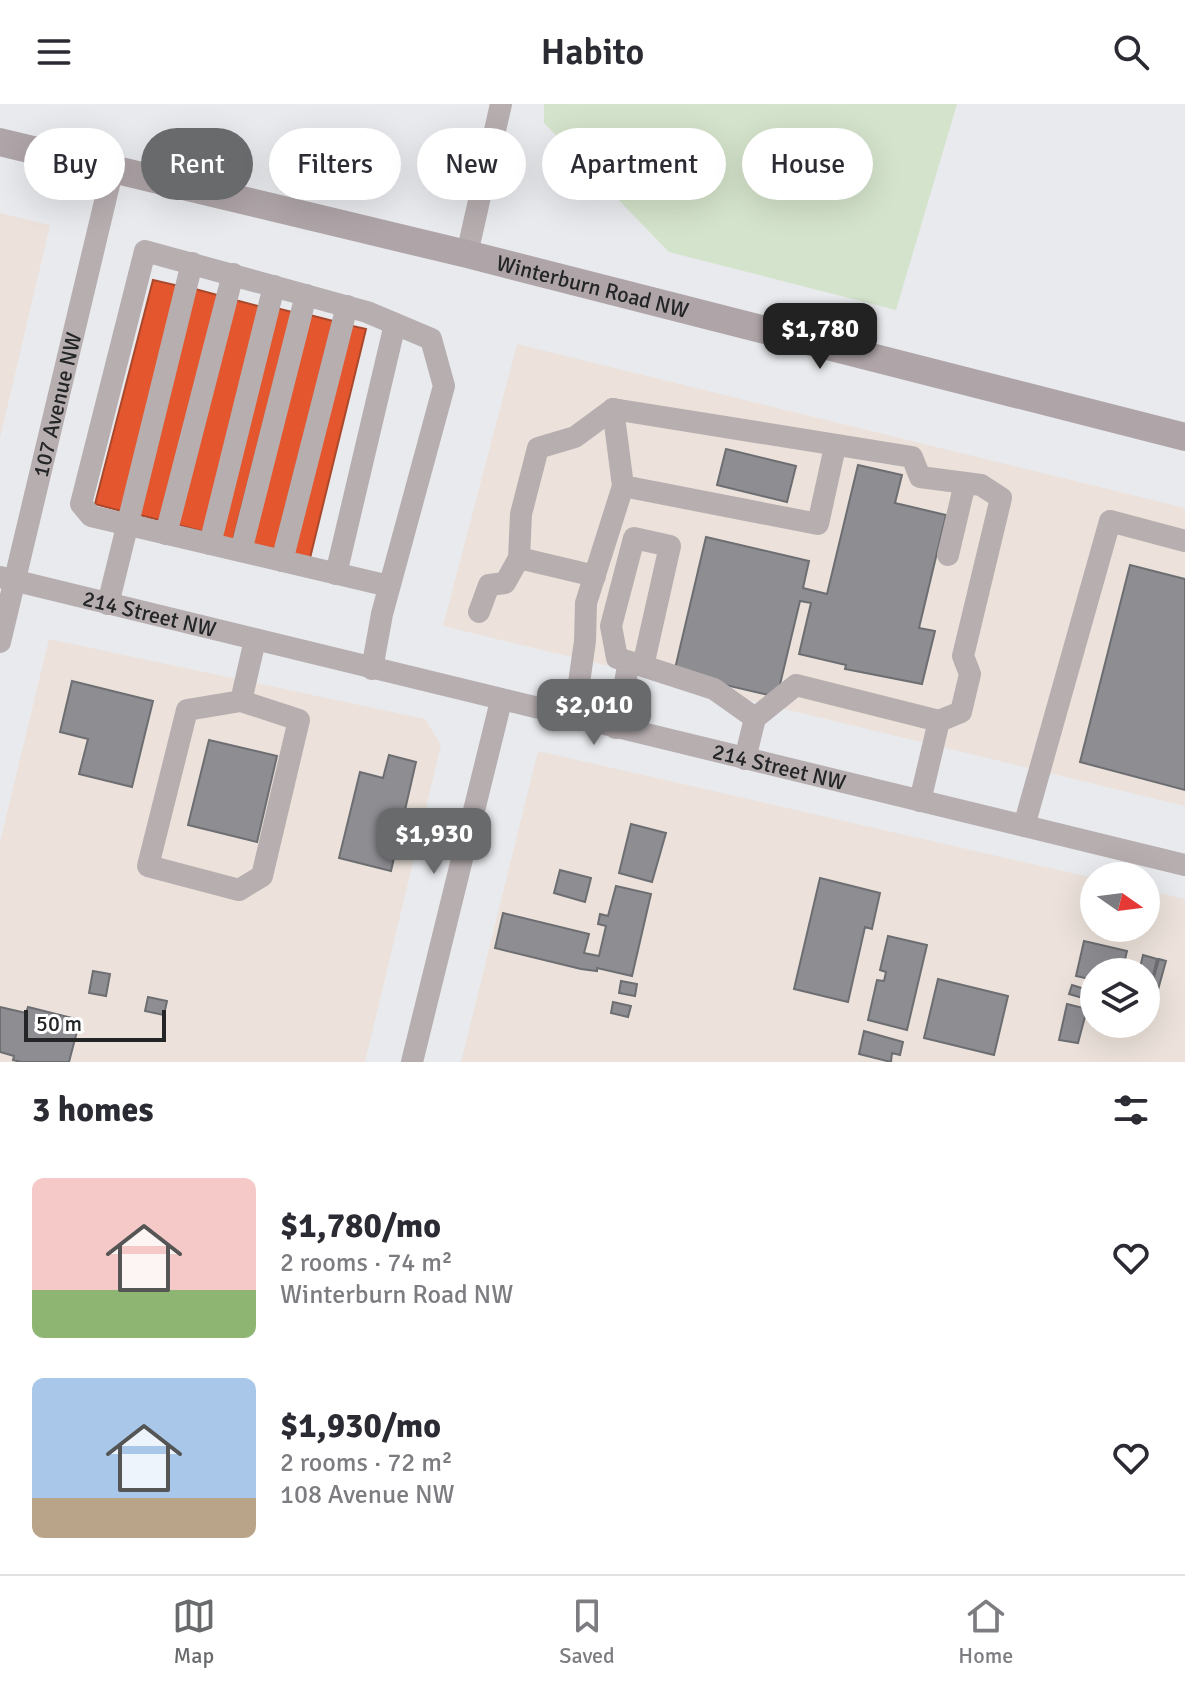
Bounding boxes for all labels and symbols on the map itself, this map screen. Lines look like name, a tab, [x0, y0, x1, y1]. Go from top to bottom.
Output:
street label: Winterburn Road NW	[494, 249, 692, 324]
pin: $1,780	[755, 303, 885, 371]
street label: 107 Avenue NW	[26, 329, 87, 480]
street label: 214 Street NW	[80, 584, 219, 643]
pin: $2,010	[529, 679, 659, 747]
street label: 214 Street NW	[710, 737, 849, 796]
pin: $1,930	[369, 808, 499, 876]
north arrow	[1080, 862, 1160, 942]
scale bar	[24, 1006, 166, 1042]

